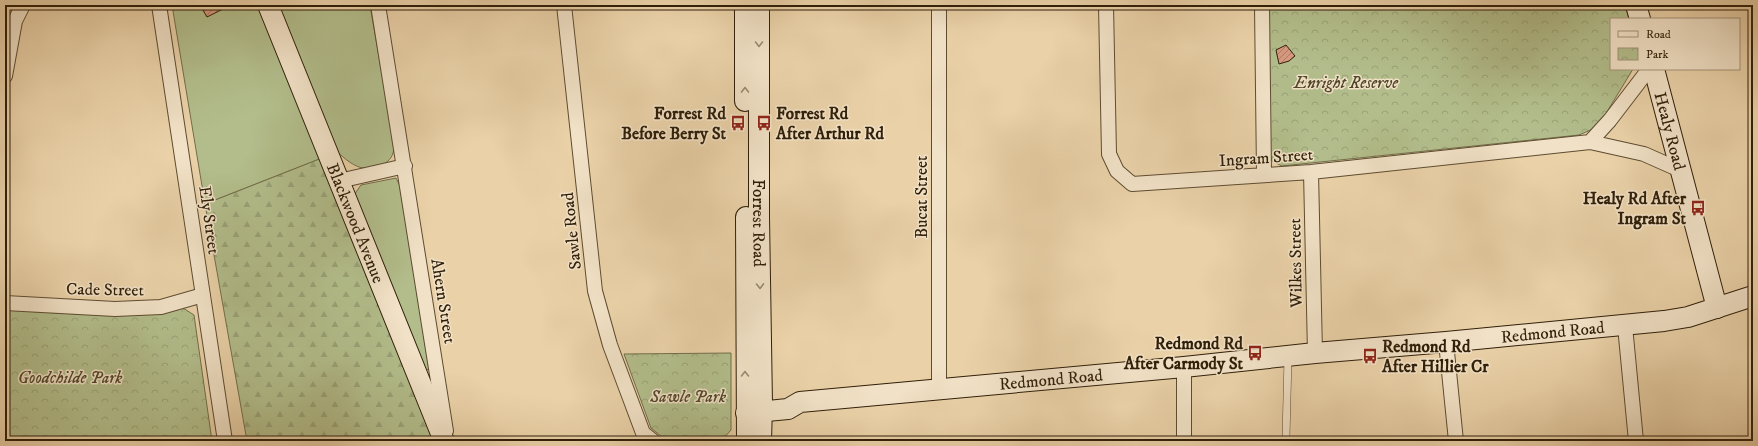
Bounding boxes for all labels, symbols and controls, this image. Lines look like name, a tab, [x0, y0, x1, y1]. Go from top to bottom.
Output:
legend	[1610, 18, 1740, 70]
text: Road	[1646, 27, 1671, 42]
one-way arrow	[755, 41, 763, 47]
text: Park	[1646, 47, 1668, 62]
park label: Enright Reserve	[1293, 72, 1399, 94]
one-way arrow	[741, 87, 749, 93]
street label: Healy Road	[1648, 90, 1690, 173]
place label: Forrest Rd Before Berry St	[621, 103, 727, 145]
place label: Forrest Rd After Arthur Rd	[775, 103, 885, 145]
bus stop icon: Forrest Rd Before Berry St	[729, 114, 747, 132]
bus stop icon: Forrest Rd After Arthur Rd	[755, 114, 773, 132]
street label: Ingram Street	[1218, 144, 1314, 172]
street label: Bucat Street	[911, 155, 933, 238]
street label: Blackwood Avenue	[321, 160, 389, 286]
street label: Forrest Road	[747, 179, 770, 268]
street label: Ely Street	[193, 185, 225, 256]
place label: Healy Rd After Ingram St	[1583, 188, 1687, 230]
street label: Sawle Road	[557, 191, 587, 271]
bus stop icon: Healy Rd After Ingram St	[1689, 199, 1707, 217]
street label: Wilkes Street	[1284, 217, 1308, 309]
street label: Ahern Street	[425, 257, 461, 346]
street label: Cade Street	[66, 278, 145, 302]
one-way arrow	[756, 283, 764, 289]
street label: Redmond Road	[1500, 317, 1606, 349]
place label: Redmond Rd After Carmody St	[1123, 333, 1244, 375]
place label: Redmond Rd After Hillier Cr	[1381, 336, 1489, 378]
bus stop icon: Redmond Rd After Carmody St	[1246, 344, 1264, 362]
bus stop icon: Redmond Rd After Hillier Cr	[1361, 347, 1379, 365]
street label: Redmond Road	[998, 364, 1104, 396]
park label: Goodchilde Park	[18, 367, 123, 389]
one-way arrow	[741, 371, 749, 377]
park label: Sawle Park	[649, 386, 727, 408]

